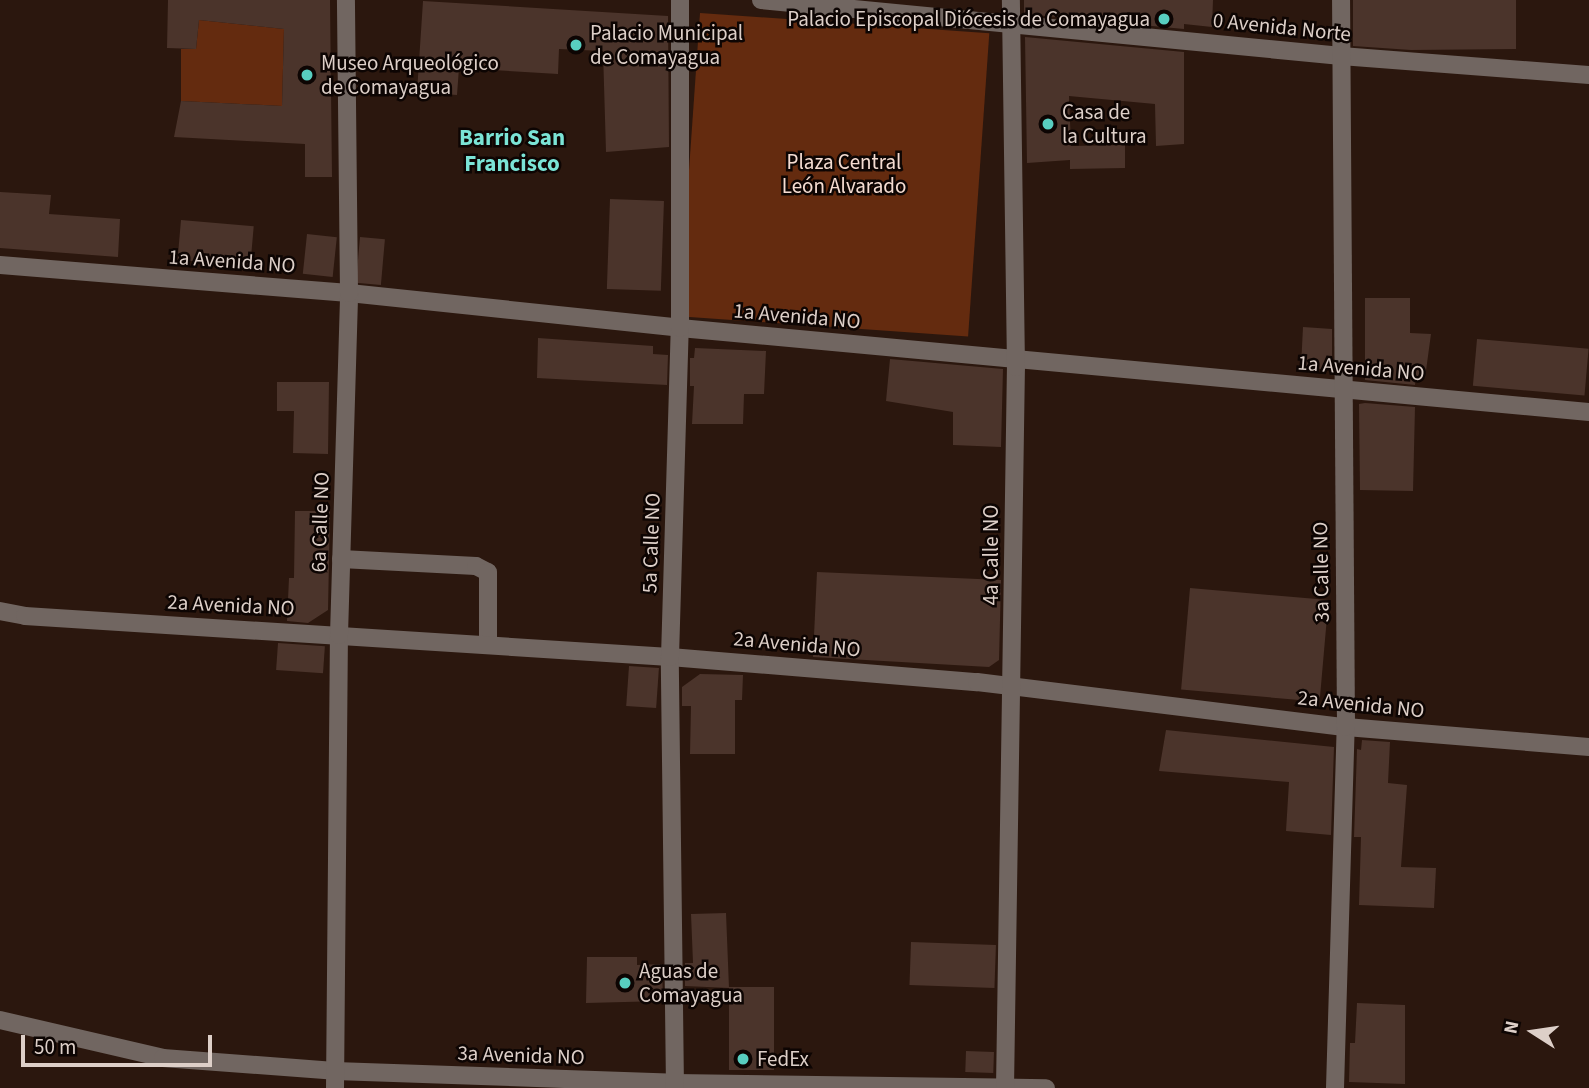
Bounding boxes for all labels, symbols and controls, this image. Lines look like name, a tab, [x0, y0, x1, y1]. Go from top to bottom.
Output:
place label: Palacio Episcopal Diócesis de Comayagua	[787, 6, 1150, 32]
street label: 0 Avenida Norte	[1212, 7, 1352, 47]
marker: Palacio Episcopal Diócesis de Comayagua	[1156, 11, 1172, 27]
place label: Palacio Municipal de Comayagua	[590, 20, 743, 70]
marker: Palacio Municipal de Comayagua	[568, 37, 584, 53]
place label: Museo Arqueológico de Comayagua	[321, 50, 499, 100]
marker: Museo Arqueológico de Comayagua	[299, 67, 315, 83]
place label: Casa de la Cultura	[1062, 99, 1147, 149]
marker: Casa de la Cultura	[1040, 116, 1056, 132]
district label: Barrio San Francisco	[459, 124, 565, 178]
park label: Plaza Central León Alvarado	[782, 149, 906, 199]
street label: 1a Avenida NO	[168, 244, 296, 278]
street label: 1a Avenida NO	[733, 298, 861, 334]
street label: 1a Avenida NO	[1297, 350, 1425, 386]
street label: 6a Calle NO	[306, 471, 334, 573]
street label: 5a Calle NO	[637, 492, 665, 594]
street label: 4a Calle NO	[978, 505, 1004, 605]
street label: 3a Calle NO	[1308, 521, 1334, 623]
street label: 2a Avenida NO	[167, 589, 295, 621]
street label: 2a Avenida NO	[733, 626, 861, 662]
street label: 2a Avenida NO	[1296, 685, 1426, 723]
place label: Aguas de Comayagua	[639, 958, 743, 1008]
marker: Aguas de Comayagua	[617, 975, 633, 991]
north arrow	[1498, 997, 1568, 1067]
text: N	[1497, 1019, 1526, 1037]
scale bar	[24, 1021, 215, 1066]
text: 50 m	[34, 1032, 76, 1062]
street label: 3a Avenida NO	[457, 1040, 585, 1070]
place label: FedEx	[757, 1046, 809, 1072]
marker: FedEx	[735, 1051, 751, 1067]

